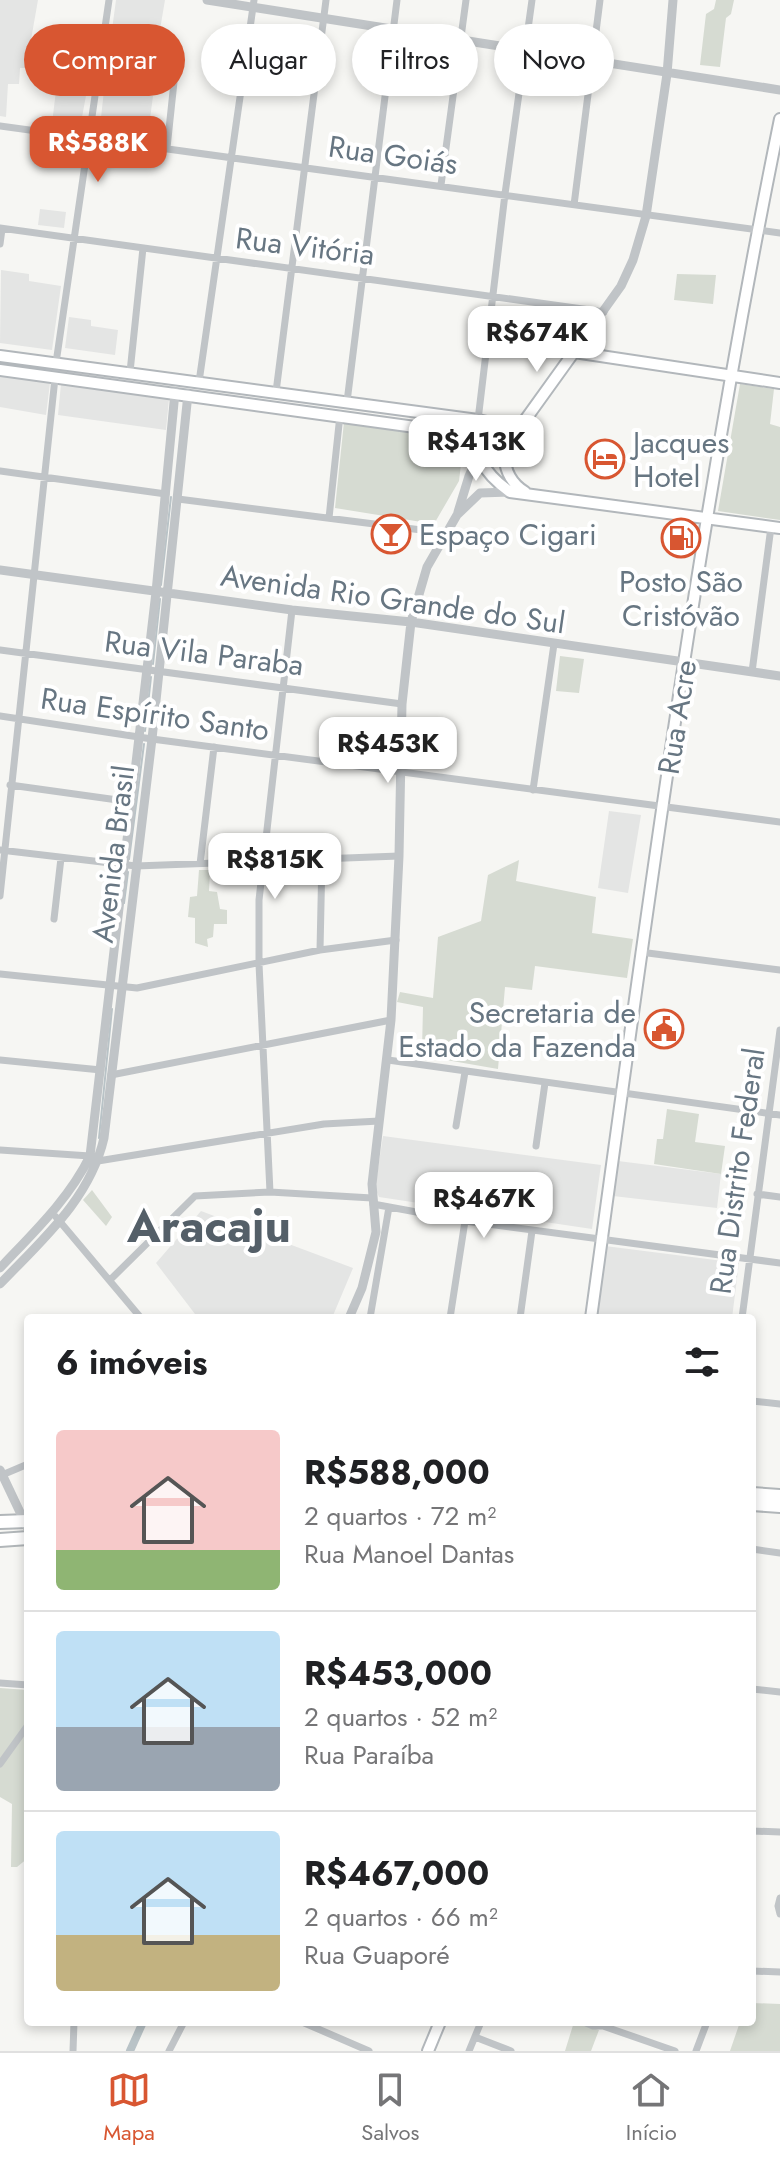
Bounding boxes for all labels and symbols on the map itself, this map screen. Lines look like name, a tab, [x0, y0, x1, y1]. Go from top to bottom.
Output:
pin: R$588K	[33, 116, 163, 184]
street label: Rua Goiás	[326, 125, 460, 185]
street label: Rua Vitória	[233, 216, 377, 276]
pin: R$674K	[472, 306, 602, 374]
pin: R$413K	[411, 415, 541, 483]
place label: Jacques Hotel	[629, 421, 729, 498]
hotel icon: Jacques Hotel	[584, 438, 626, 480]
bar icon: Espaço Cigari	[370, 513, 412, 555]
place label: Espaço Cigari	[419, 513, 597, 556]
fuel station icon: Posto São Cristóvão	[660, 517, 702, 559]
street label: Avenida Rio Grande do Sul	[218, 554, 568, 644]
place label: Posto São Cristóvão	[619, 560, 743, 637]
street label: Rua Vila Paraba	[102, 619, 306, 687]
street label: Rua Acre	[647, 657, 707, 777]
street label: Rua Espírito Santo	[38, 677, 272, 751]
pin: R$453K	[323, 717, 453, 785]
street label: Avenida Brasil	[81, 763, 145, 945]
pin: R$815K	[210, 833, 340, 901]
place label: Secretaria de Estado da Fazenda	[398, 991, 636, 1068]
public building icon: Secretaria de Estado da Fazenda	[643, 1008, 685, 1050]
street label: Rua Distrito Federal	[698, 1045, 776, 1297]
pin: R$467K	[419, 1172, 549, 1240]
district label: Aracaju	[126, 1193, 291, 1259]

